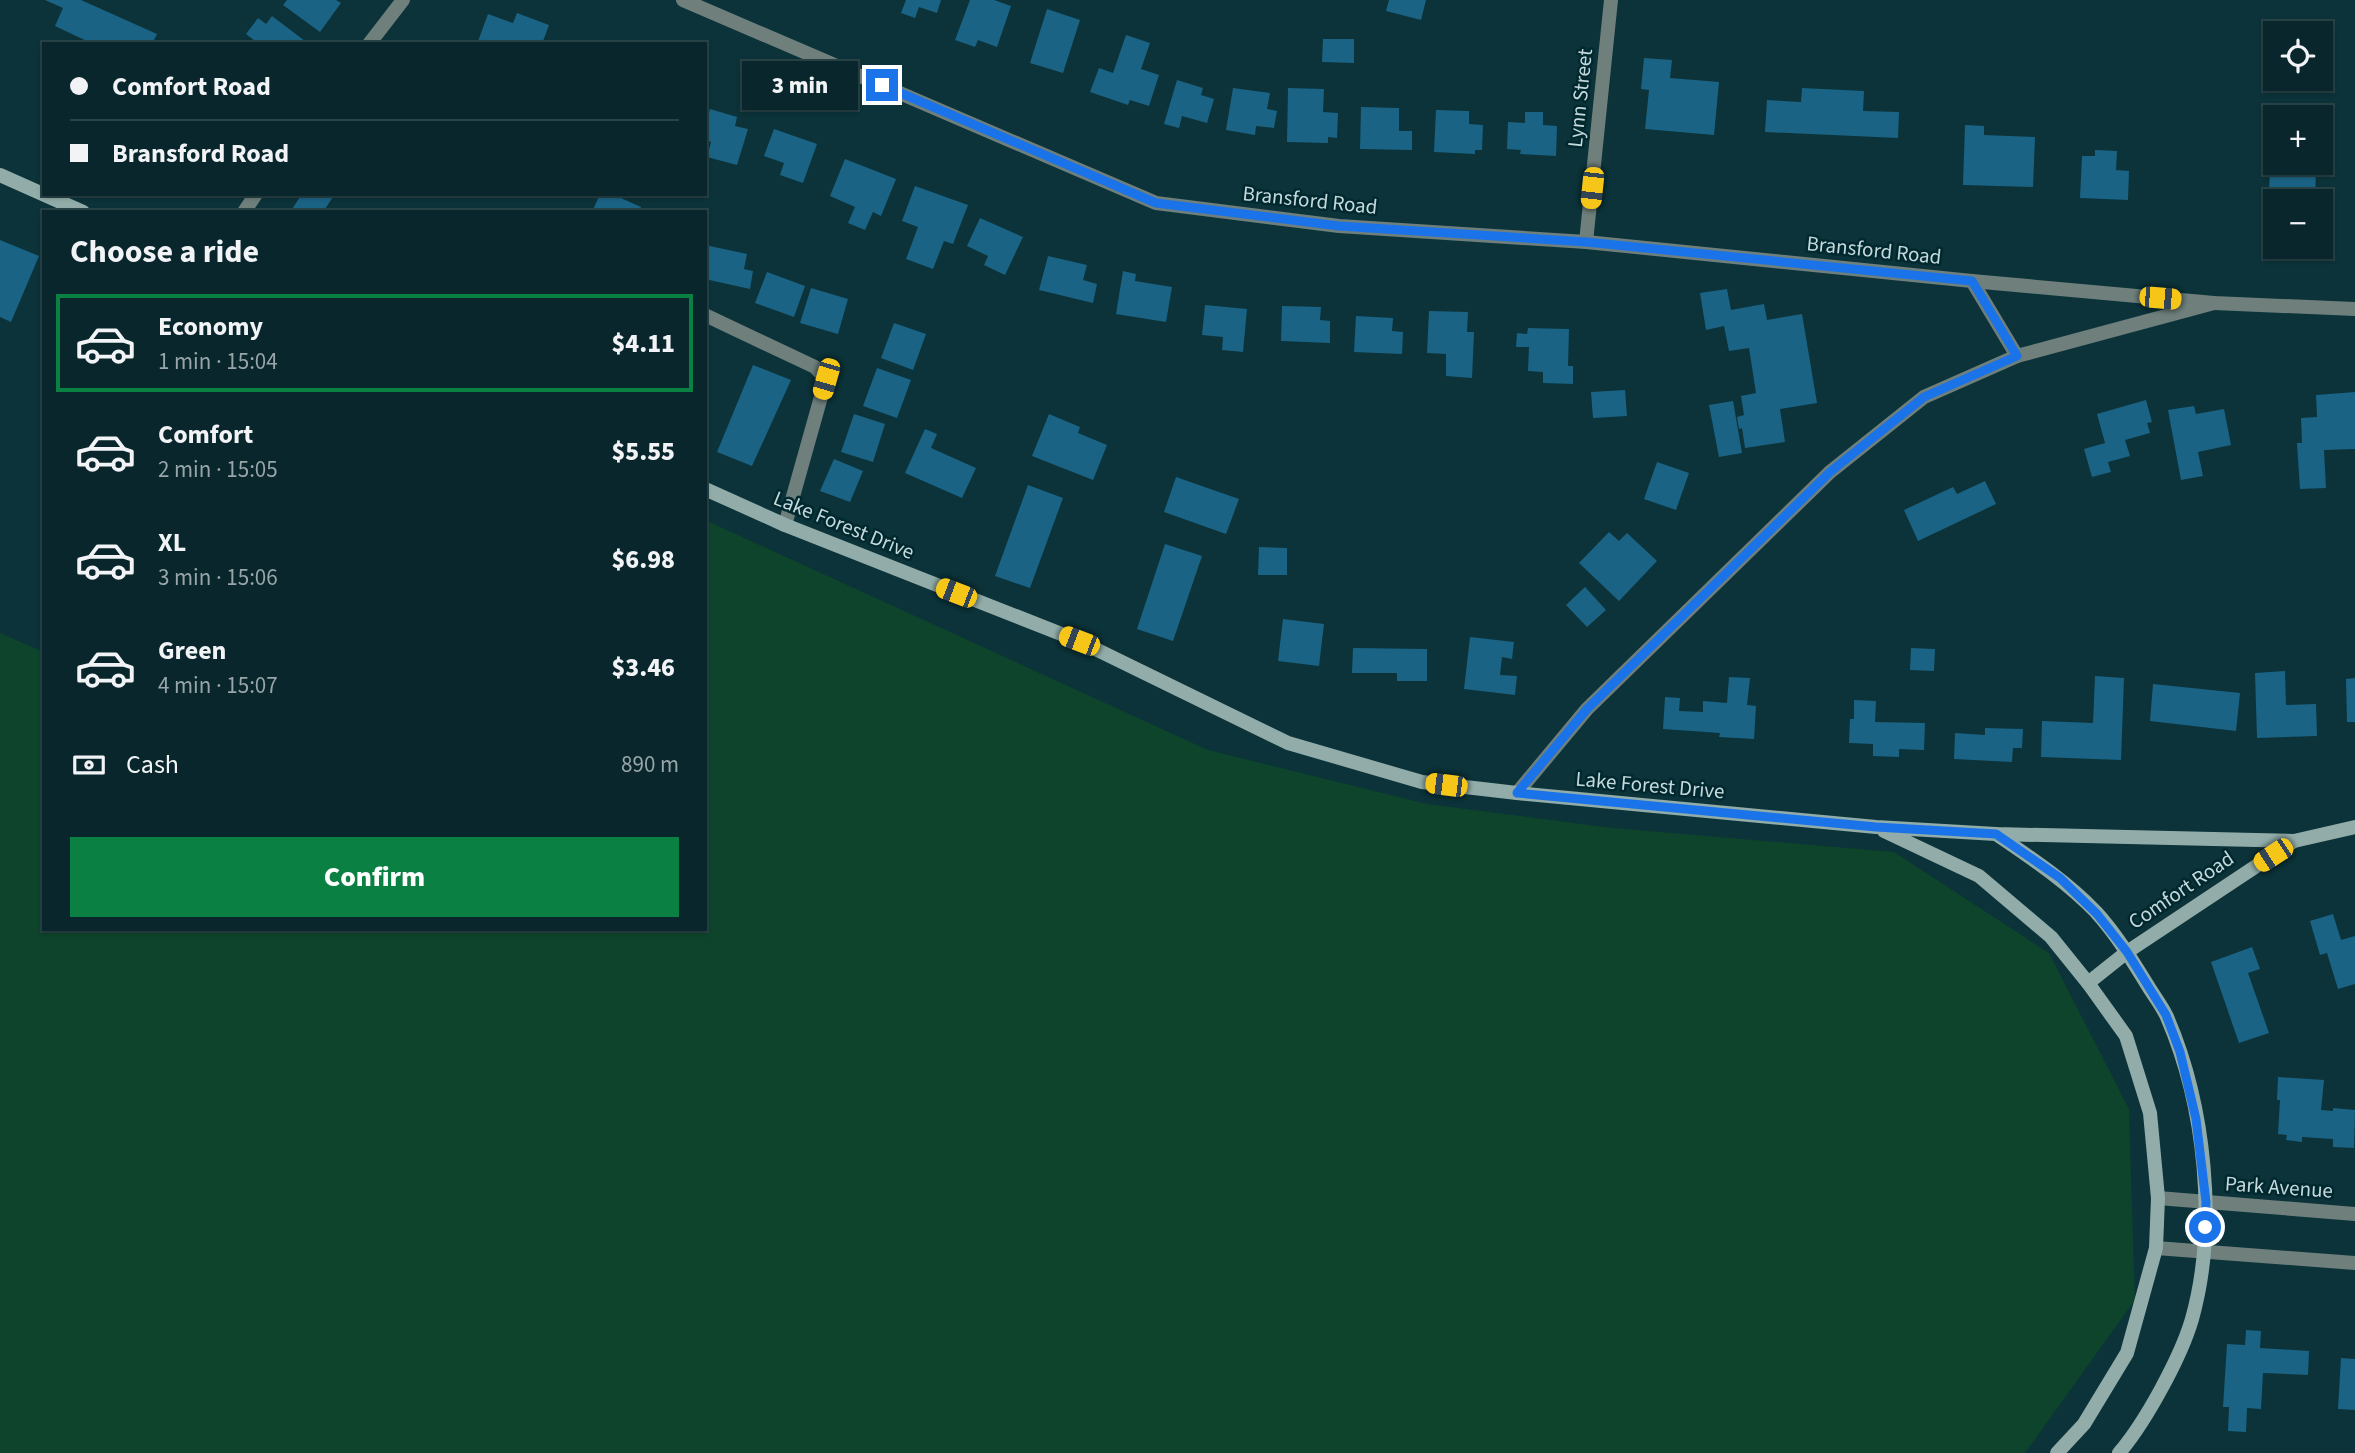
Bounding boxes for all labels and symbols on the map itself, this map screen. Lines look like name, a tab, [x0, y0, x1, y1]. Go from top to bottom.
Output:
street label: Lynn Street	[1560, 47, 1600, 149]
callout: 3 min	[742, 60, 858, 110]
route end	[866, 69, 898, 101]
car	[1580, 166, 1605, 210]
street label: Bransford Road	[1241, 178, 1379, 222]
street label: Bransford Road	[1805, 228, 1943, 272]
car	[2139, 286, 2182, 310]
car	[811, 356, 842, 402]
street label: Lake Forest Drive	[769, 483, 919, 567]
car	[933, 576, 980, 610]
car	[1056, 624, 1103, 658]
street label: Lake Forest Drive	[1574, 764, 1726, 806]
car	[1424, 772, 1469, 798]
car	[2250, 835, 2297, 875]
street label: Comfort Road	[2122, 844, 2240, 936]
street label: Park Avenue	[2224, 1168, 2334, 1206]
route start	[2189, 1211, 2221, 1243]

